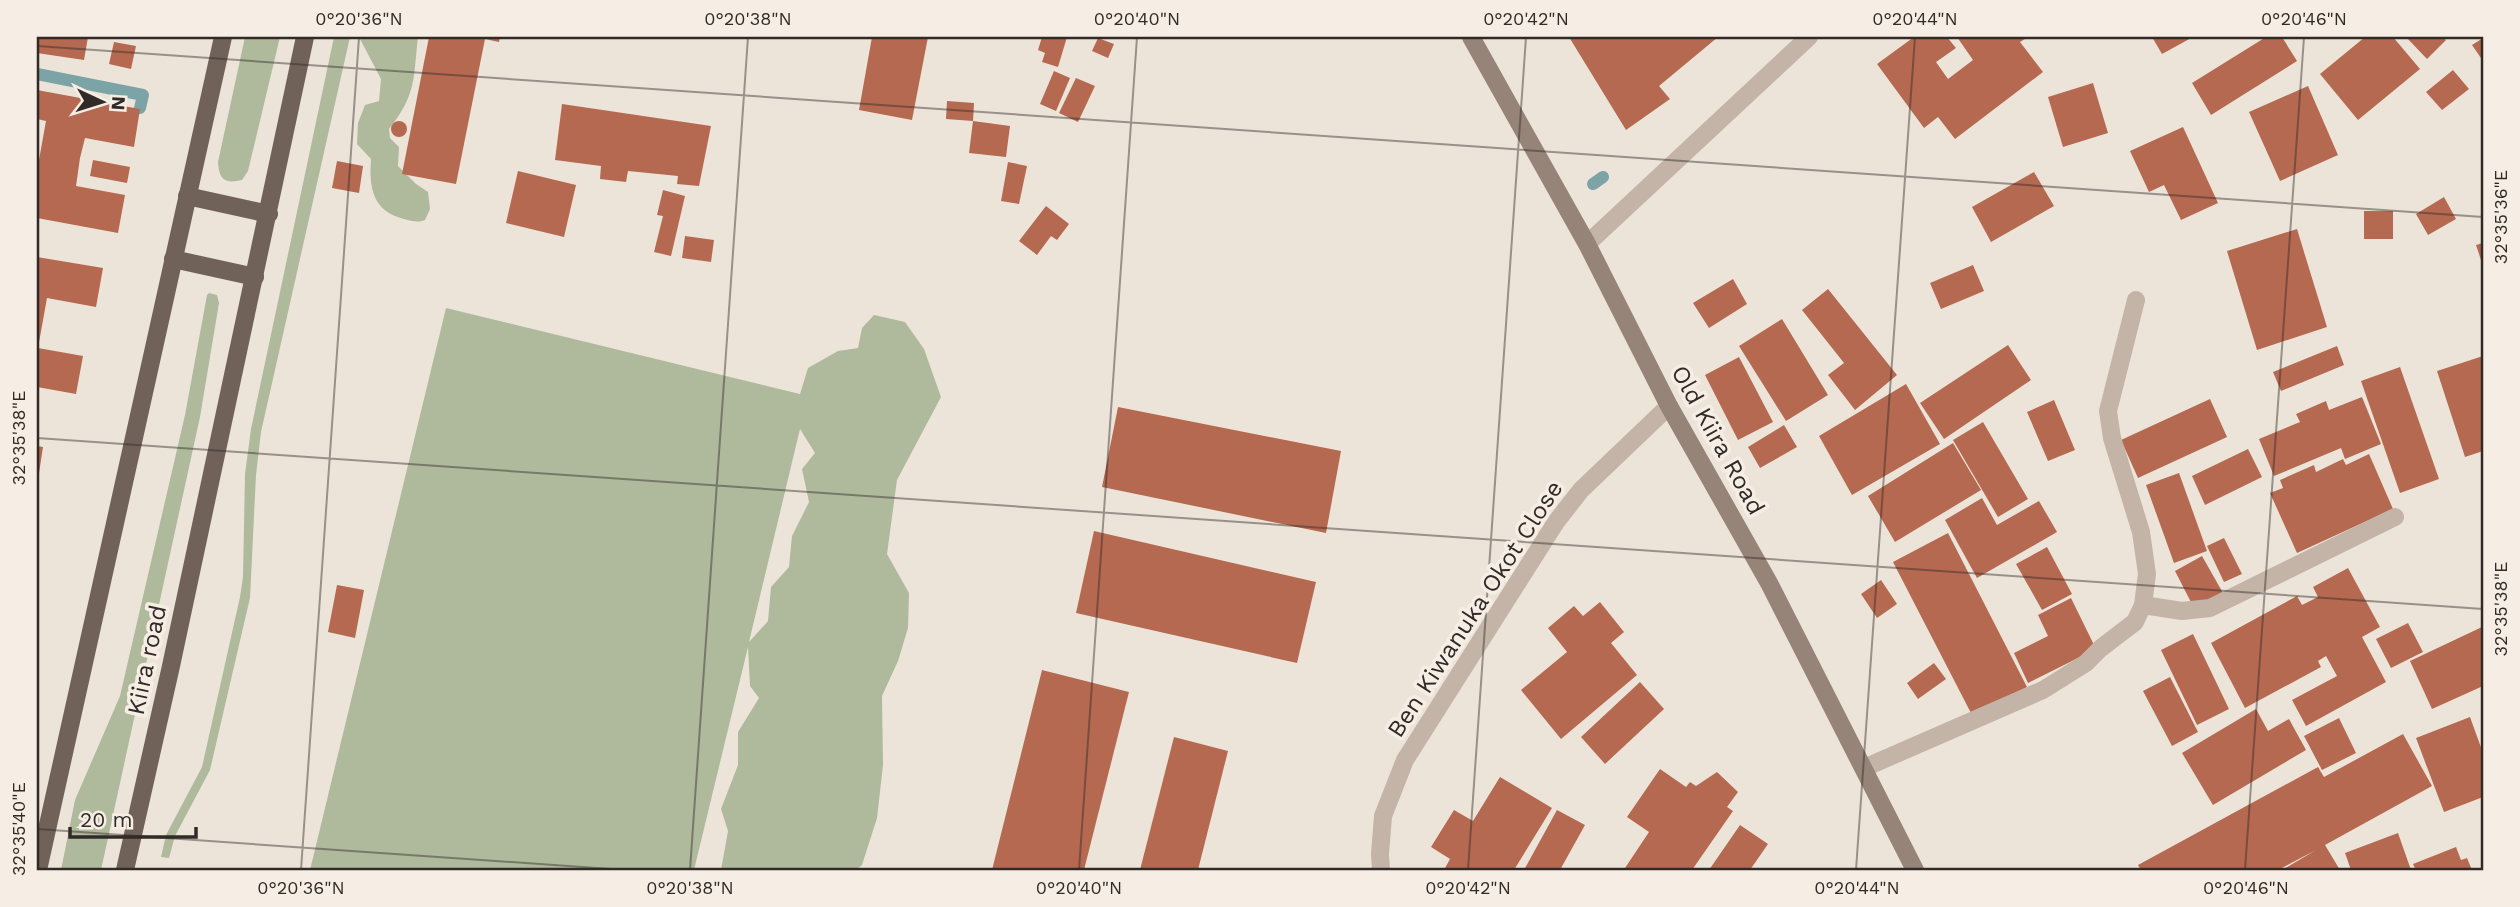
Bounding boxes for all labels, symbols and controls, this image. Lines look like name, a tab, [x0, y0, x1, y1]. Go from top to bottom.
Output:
text: 0°20'36"N	[315, 8, 403, 29]
text: 0°20'38"N	[704, 8, 792, 29]
text: 0°20'40"N	[1094, 8, 1180, 29]
text: 0°20'42"N	[1483, 8, 1569, 29]
text: 0°20'44"N	[1872, 8, 1958, 29]
text: 0°20'46"N	[2261, 8, 2347, 29]
north arrow	[66, 66, 136, 136]
text: N	[106, 95, 130, 111]
text: 32°35'36"E	[2490, 170, 2511, 264]
street label: Old Kiira Road	[1665, 360, 1771, 520]
text: 32°35'38"E	[8, 391, 29, 485]
street label: Ben Kiwanuka Okot Close	[1381, 475, 1569, 743]
text: 32°35'38"E	[2490, 562, 2511, 656]
street label: Kiira road	[122, 602, 172, 718]
text: 32°35'40"E	[8, 782, 29, 876]
scale bar	[70, 795, 196, 839]
text: 20 m	[80, 807, 132, 832]
text: 0°20'36"N	[257, 877, 345, 898]
text: 0°20'38"N	[646, 877, 734, 898]
text: 0°20'40"N	[1036, 877, 1122, 898]
text: 0°20'42"N	[1425, 877, 1511, 898]
text: 0°20'44"N	[1814, 877, 1900, 898]
text: 0°20'46"N	[2203, 877, 2289, 898]

